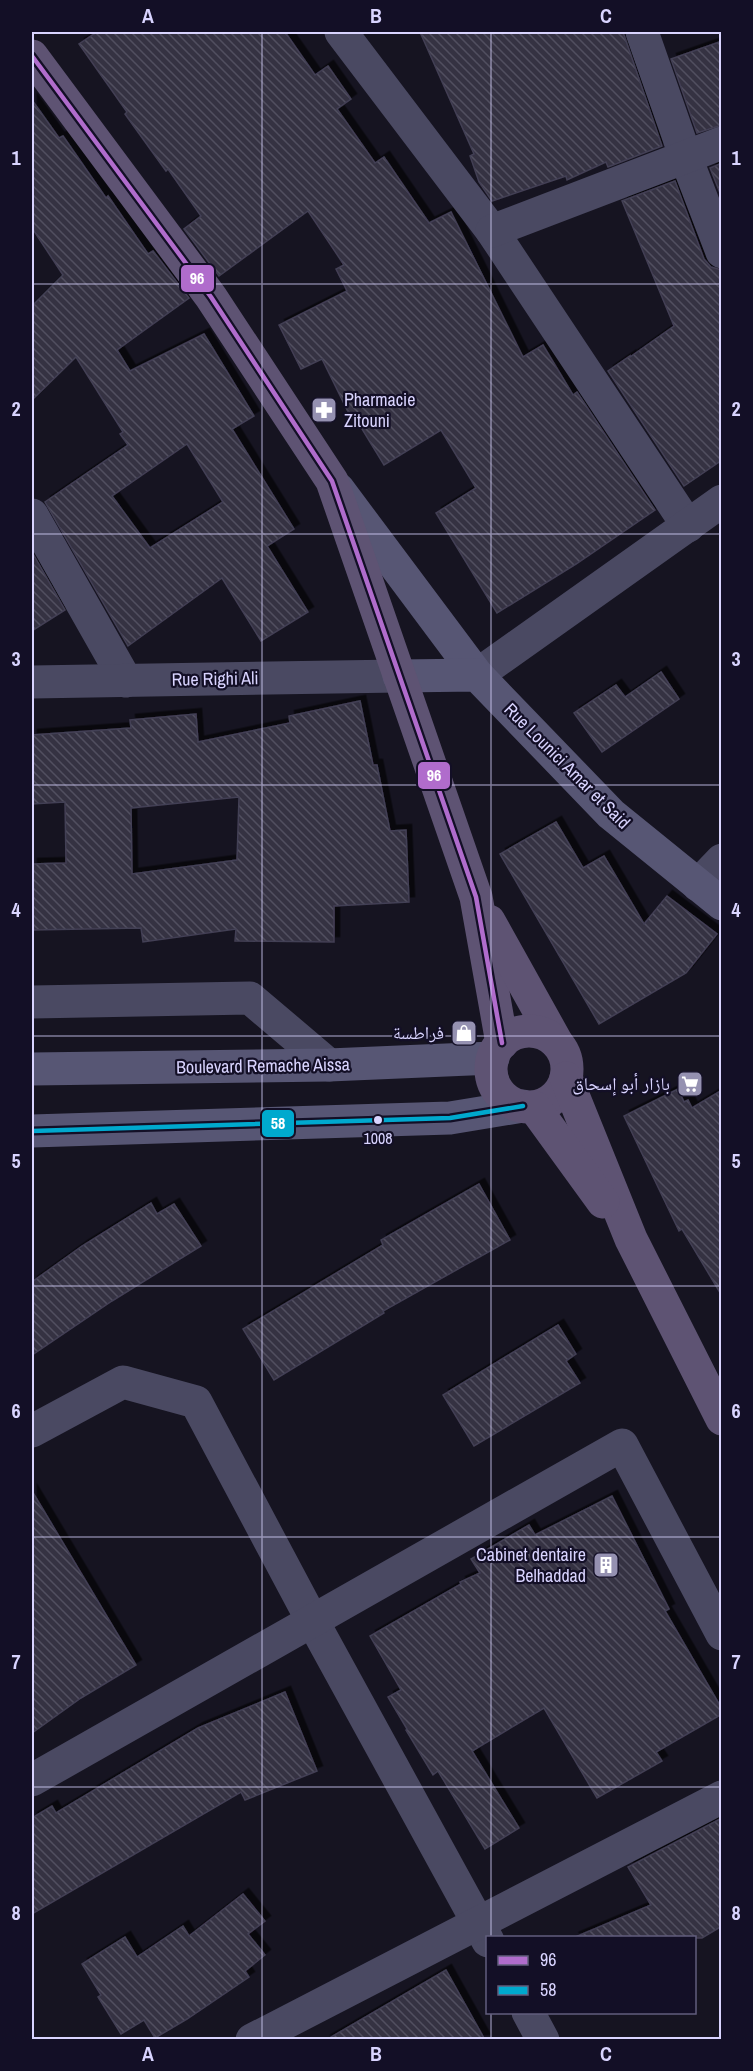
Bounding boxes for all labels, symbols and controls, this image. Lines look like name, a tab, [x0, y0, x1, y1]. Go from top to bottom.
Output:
text: A	[142, 2, 154, 29]
text: B	[370, 2, 382, 29]
text: C	[600, 2, 612, 29]
text: 1	[11, 144, 21, 171]
text: 1	[731, 144, 741, 171]
line badge: 96	[180, 264, 215, 293]
text: 96	[190, 267, 204, 289]
place label: Pharmacie Zitouni	[344, 387, 415, 433]
text: 2	[11, 395, 21, 422]
pharmacy icon: Pharmacie Zitouni	[309, 395, 339, 425]
text: 2	[731, 395, 741, 422]
text: 3	[11, 645, 21, 672]
text: 3	[731, 645, 741, 672]
street label: Rue Righi Ali	[171, 665, 259, 692]
street label: Rue Lounici Amar et Said	[499, 697, 636, 834]
line badge: 96	[417, 761, 451, 790]
text: 96	[427, 764, 441, 786]
text: 4	[11, 896, 21, 923]
text: 4	[731, 896, 741, 923]
shop icon: فراطسة	[449, 1018, 479, 1048]
place label: فراطسة	[393, 1020, 444, 1045]
street label: Boulevard Remache Aissa	[176, 1051, 350, 1080]
supermarket icon: بازار أبو إسحاق	[675, 1069, 705, 1099]
place label: بازار أبو إسحاق	[572, 1071, 670, 1096]
line badge: 58	[261, 1109, 295, 1138]
text: 58	[271, 1112, 285, 1134]
marker: 1008	[372, 1114, 384, 1126]
place label: 1008	[363, 1127, 393, 1149]
text: 5	[11, 1147, 21, 1174]
text: 5	[731, 1147, 741, 1174]
text: 6	[11, 1397, 21, 1424]
text: 6	[731, 1397, 741, 1424]
place label: Cabinet dentaire Belhaddad	[476, 1542, 586, 1588]
building icon: Cabinet dentaire Belhaddad	[591, 1550, 621, 1580]
text: 7	[11, 1648, 21, 1675]
text: 7	[731, 1648, 741, 1675]
text: 8	[11, 1899, 21, 1926]
text: 8	[731, 1899, 741, 1926]
legend	[486, 1936, 696, 2014]
text: 96	[540, 1947, 556, 1972]
text: 58	[540, 1977, 556, 2002]
text: A	[142, 2040, 154, 2067]
text: B	[370, 2040, 382, 2067]
text: C	[600, 2040, 612, 2067]

